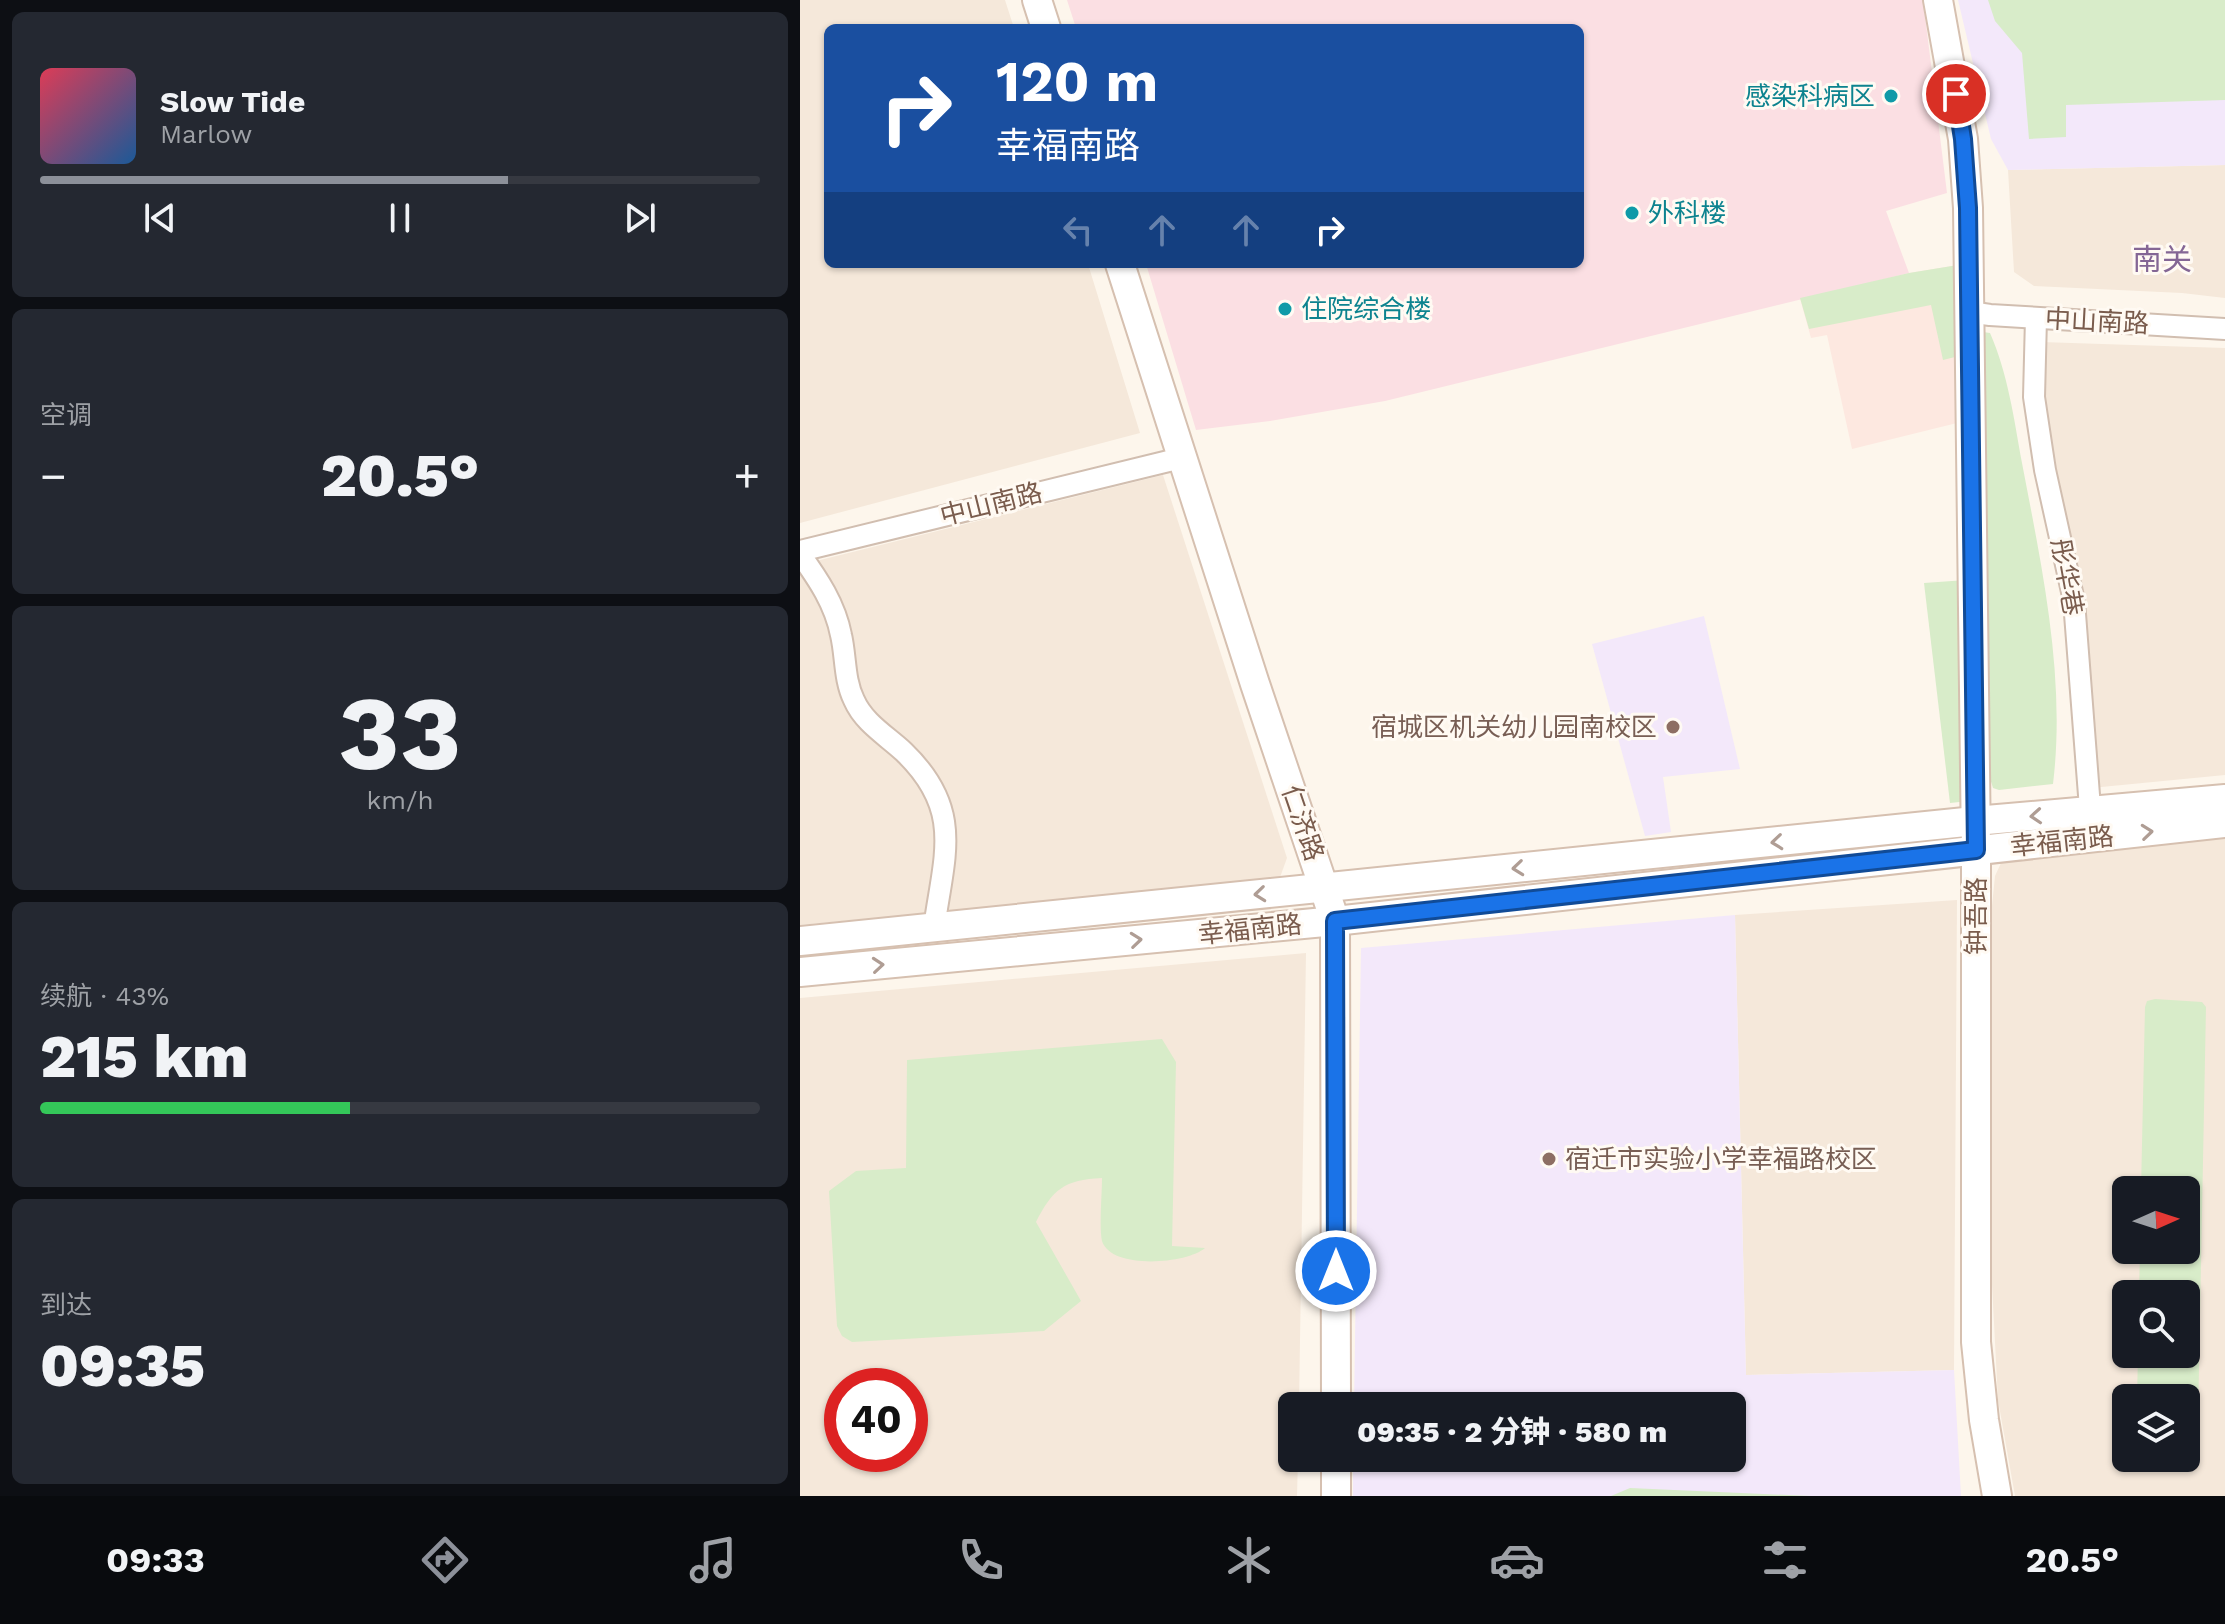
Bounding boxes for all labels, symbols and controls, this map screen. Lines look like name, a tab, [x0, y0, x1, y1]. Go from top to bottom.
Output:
text: 120 m	[996, 49, 1158, 115]
icon: right	[864, 56, 968, 160]
pin	[1922, 60, 1990, 128]
icon: arrive	[1934, 72, 1978, 116]
place label: 感染科病区	[1745, 81, 1875, 111]
text: Slow Tide	[160, 84, 305, 119]
marker: 感染科病区	[1882, 87, 1900, 105]
text: Marlow	[160, 119, 252, 149]
text: 幸福南路	[996, 125, 1140, 167]
icon: previous	[138, 196, 182, 240]
icon: pause	[378, 196, 422, 240]
icon: next	[618, 196, 662, 240]
place label: 外科楼	[1648, 198, 1726, 228]
marker: 外科楼	[1623, 204, 1641, 222]
icon: left	[1056, 208, 1100, 252]
icon: ahead	[1140, 208, 1184, 252]
icon: ahead	[1224, 208, 1268, 252]
icon: right	[1308, 208, 1352, 252]
district label: 南关	[2132, 242, 2192, 277]
place label: 住院综合楼	[1301, 294, 1431, 324]
marker: 住院综合楼	[1276, 300, 1294, 318]
street label: 中山南路	[2044, 303, 2150, 339]
text: 空调	[40, 400, 92, 430]
text: 20.5°	[321, 440, 479, 511]
text: −	[40, 450, 67, 502]
text: +	[733, 450, 760, 502]
street label: 中山南路	[937, 477, 1045, 531]
street label: 彤华巷	[2045, 536, 2089, 618]
text: 33	[338, 672, 462, 794]
place label: 宿城区机关幼儿园南校区	[1371, 712, 1657, 742]
marker: 宿城区机关幼儿园南校区	[1664, 718, 1682, 736]
street label: 仁济路	[1276, 781, 1330, 865]
text: km/h	[367, 785, 433, 815]
one-way arrow	[2029, 807, 2042, 824]
street label: 幸福南路	[2009, 821, 2115, 861]
one-way arrow	[2141, 823, 2154, 840]
one-way arrow	[1770, 833, 1783, 850]
one-way arrow	[1512, 860, 1525, 877]
street label: 钟吾路	[1961, 877, 1991, 955]
one-way arrow	[1253, 886, 1266, 903]
street label: 幸福南路	[1197, 909, 1303, 949]
one-way arrow	[1130, 932, 1143, 949]
one-way arrow	[872, 957, 885, 974]
text: 续航 · 43%	[40, 981, 169, 1011]
text: 215 km	[40, 1021, 249, 1092]
place label: 宿迁市实验小学幸福路校区	[1565, 1144, 1877, 1174]
marker: 宿迁市实验小学幸福路校区	[1540, 1150, 1558, 1168]
north arrow	[2112, 1176, 2200, 1264]
map controls	[2112, 1176, 2200, 1472]
position arrow	[1294, 1229, 1378, 1313]
button: search	[2112, 1280, 2200, 1368]
text: 到达	[40, 1290, 92, 1320]
text: 09:35	[40, 1330, 205, 1401]
speed limit sign: 40	[824, 1368, 928, 1472]
button: layers	[2112, 1384, 2200, 1472]
text: 09:35 · 2 分钟 · 580 m	[1357, 1414, 1667, 1449]
icon: directions	[417, 1532, 473, 1588]
icon: music	[685, 1532, 741, 1588]
icon: phone	[953, 1532, 1009, 1588]
icon: climate	[1221, 1532, 1277, 1588]
icon: car	[1489, 1532, 1545, 1588]
icon: filters	[1757, 1532, 1813, 1588]
text: 09:33	[106, 1539, 205, 1581]
text: 20.5°	[2025, 1539, 2119, 1581]

